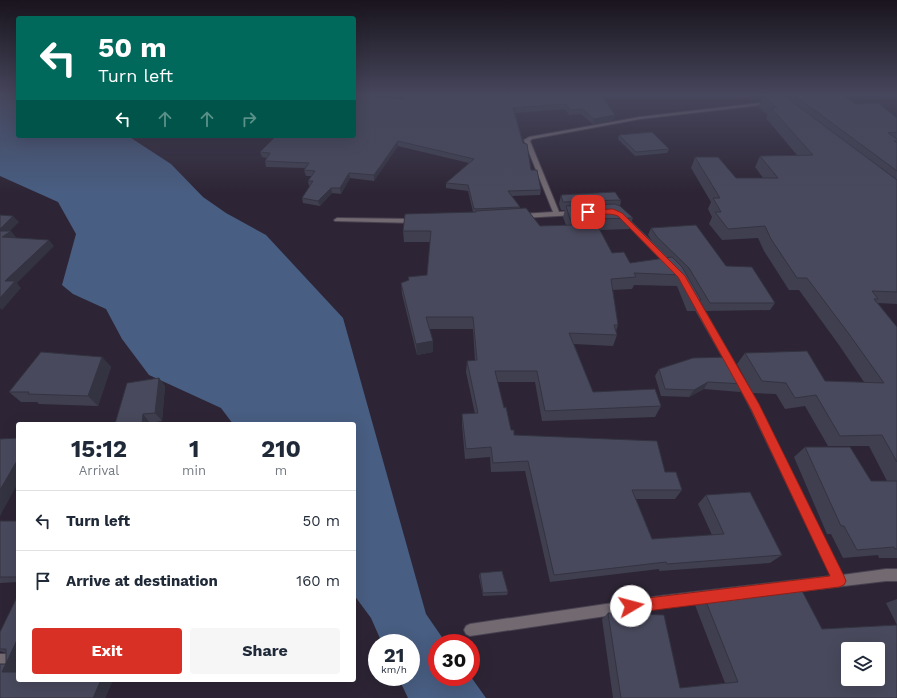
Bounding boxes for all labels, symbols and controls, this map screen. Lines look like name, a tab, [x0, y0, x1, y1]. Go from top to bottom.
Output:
text: 50 m	[98, 31, 167, 64]
icon: left	[32, 32, 84, 84]
text: Turn left	[98, 65, 173, 86]
icon: left	[112, 108, 134, 130]
icon: ahead	[154, 108, 176, 130]
icon: ahead	[196, 108, 218, 130]
icon: right	[238, 108, 260, 130]
pin	[571, 195, 605, 229]
icon: arrive	[577, 201, 599, 223]
text: 15:12	[71, 435, 127, 463]
text: 1	[189, 435, 199, 463]
text: 210	[261, 435, 301, 463]
text: Arrival	[79, 463, 119, 478]
text: min	[182, 463, 206, 478]
text: m	[275, 463, 287, 478]
icon: left	[32, 510, 54, 532]
text: Turn left	[66, 512, 130, 530]
text: 50 m	[303, 512, 340, 530]
icon: arrive	[32, 570, 54, 592]
text: Arrive at destination	[66, 572, 218, 590]
text: 160 m	[296, 572, 340, 590]
position arrow	[610, 585, 652, 627]
button: Exit	[32, 628, 182, 674]
button: Share	[190, 628, 340, 674]
speed limit sign: 30	[428, 634, 480, 686]
map controls	[841, 642, 885, 686]
button: layers	[841, 642, 885, 686]
text: 21	[384, 643, 404, 667]
text: km/h	[381, 664, 407, 675]

